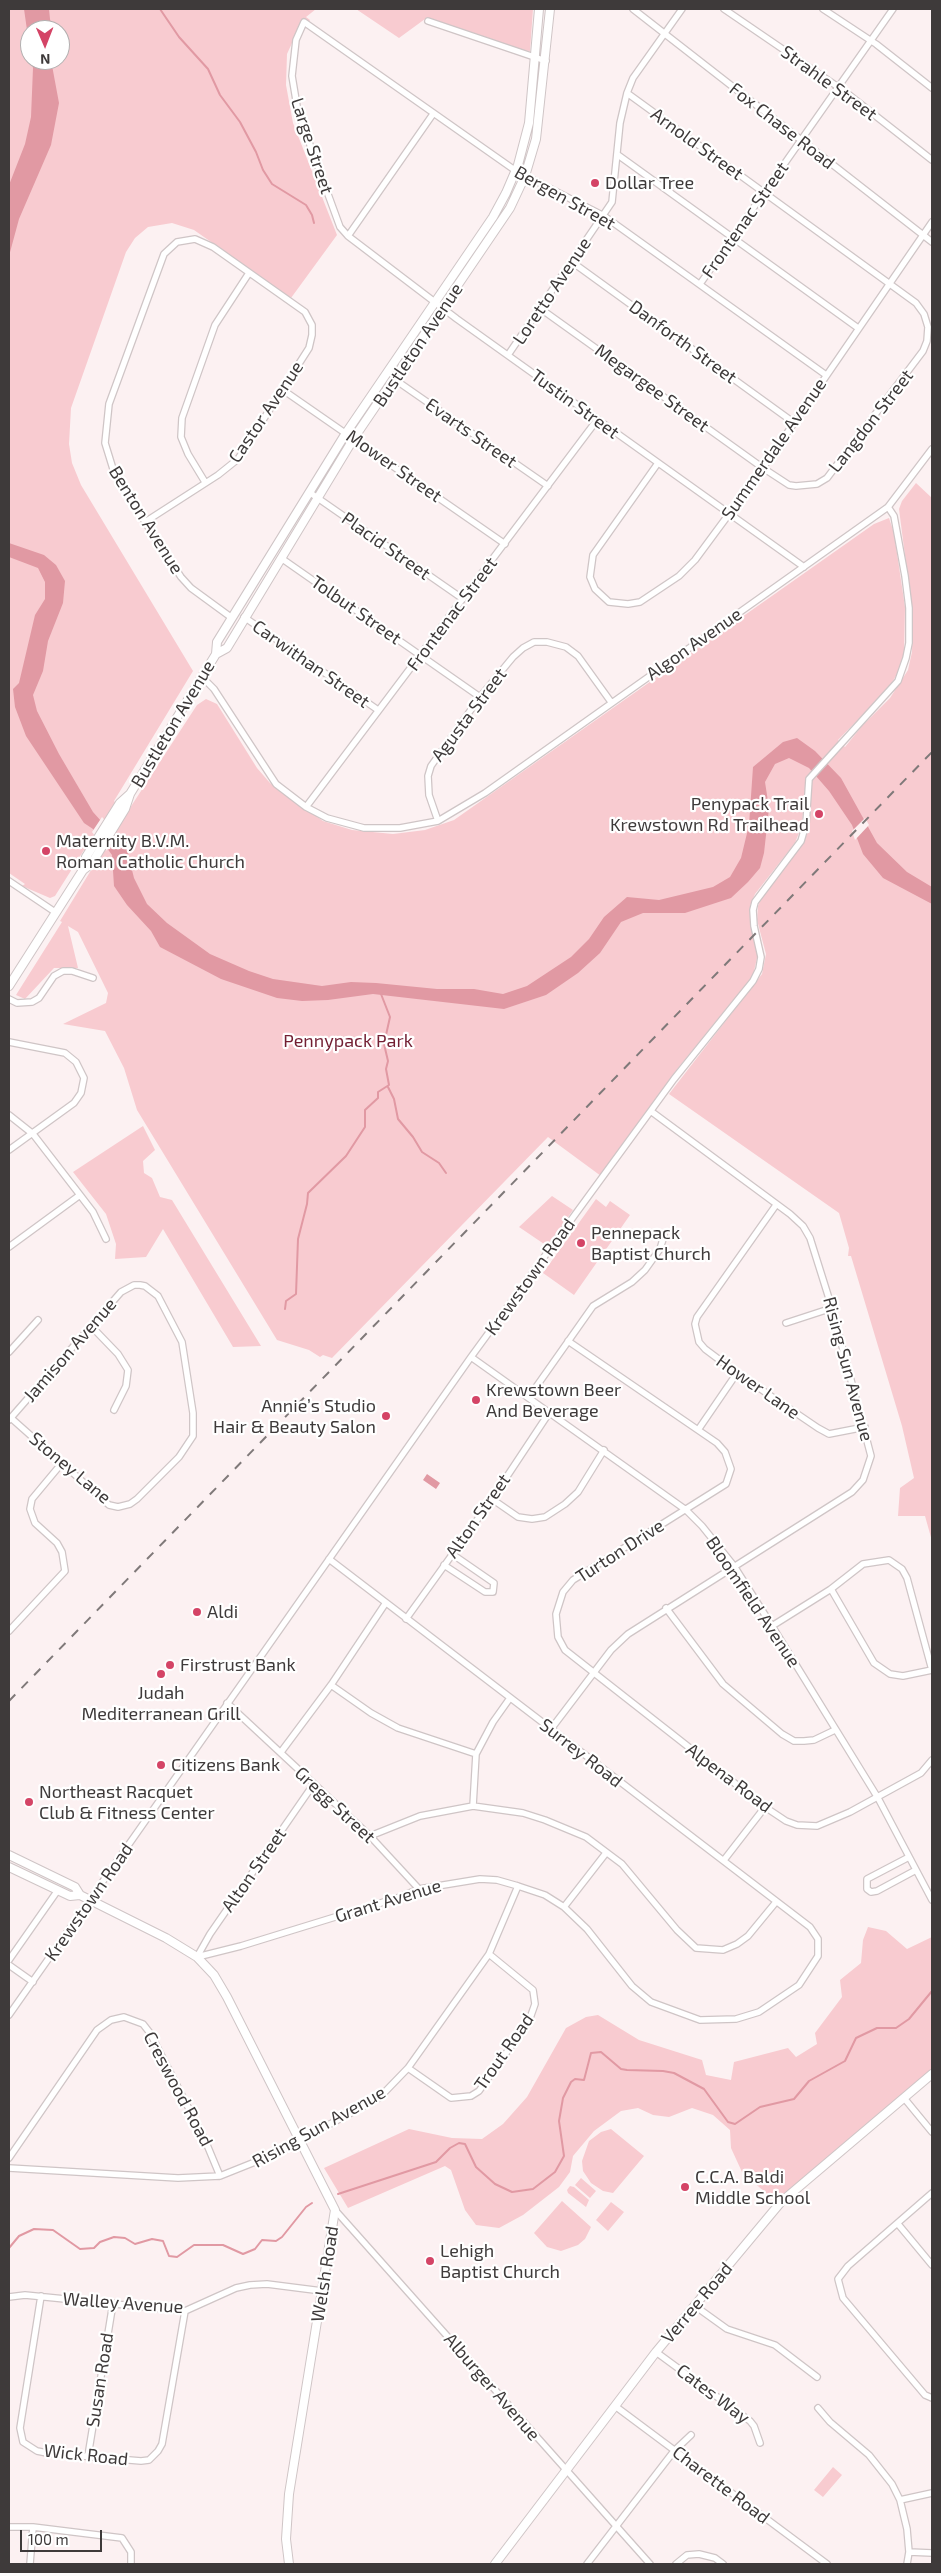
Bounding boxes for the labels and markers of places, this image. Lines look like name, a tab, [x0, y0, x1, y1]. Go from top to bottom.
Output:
place label: Dollar Tree	[605, 172, 694, 194]
marker: Dollar Tree	[589, 177, 601, 189]
place label: Penypack Trail Krewstown Rd Trailhead	[610, 793, 809, 836]
marker: Penypack Trail Krewstown Rd Trailhead	[813, 808, 825, 820]
place label: Maternity B.V.M. Roman Catholic Church	[56, 830, 245, 872]
marker: Maternity B.V.M. Roman Catholic Church	[40, 845, 52, 857]
place label: Pennepack Baptist Church	[591, 1222, 711, 1264]
marker: Pennepack Baptist Church	[575, 1237, 587, 1249]
place label: Krewstown Beer And Beverage	[486, 1379, 621, 1422]
marker: Krewstown Beer And Beverage	[470, 1394, 482, 1406]
place label: Annie’s Studio Hair & Beauty Salon	[213, 1395, 376, 1438]
marker: Annie’s Studio Hair & Beauty Salon	[380, 1410, 392, 1422]
place label: Aldi	[207, 1601, 238, 1623]
marker: Aldi	[191, 1606, 203, 1618]
place label: Firstrust Bank	[180, 1654, 296, 1676]
marker: Firstrust Bank	[164, 1659, 176, 1671]
marker: Judah Mediterranean Grill	[155, 1668, 167, 1680]
place label: Judah Mediterranean Grill	[81, 1682, 241, 1725]
place label: Citizens Bank	[171, 1754, 280, 1776]
marker: Citizens Bank	[155, 1759, 167, 1771]
place label: Northeast Racquet Club & Fitness Center	[39, 1781, 215, 1824]
marker: Northeast Racquet Club & Fitness Center	[23, 1796, 35, 1808]
place label: C.C.A. Baldi Middle School	[695, 2166, 810, 2208]
marker: C.C.A. Baldi Middle School	[679, 2181, 691, 2193]
place label: Lehigh Baptist Church	[440, 2240, 560, 2282]
marker: Lehigh Baptist Church	[424, 2255, 436, 2267]

